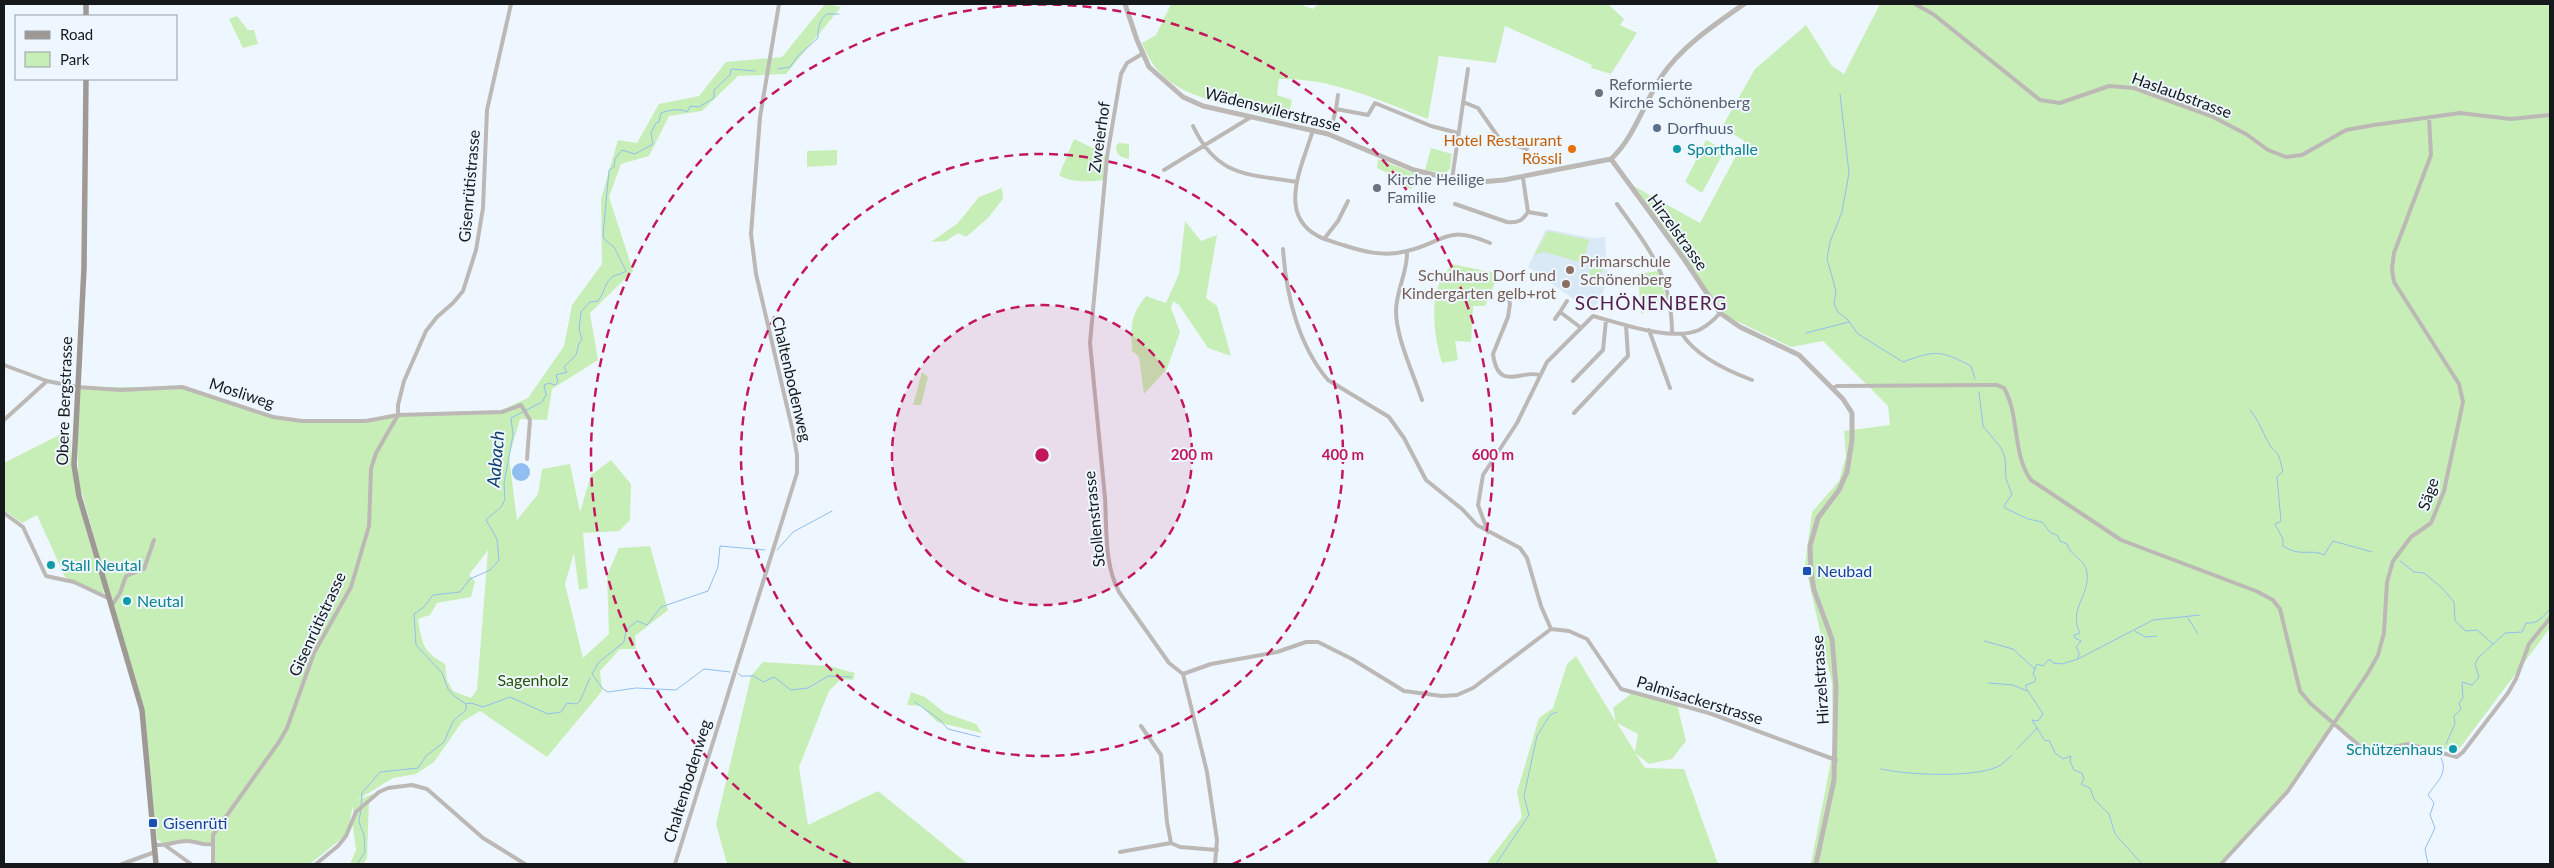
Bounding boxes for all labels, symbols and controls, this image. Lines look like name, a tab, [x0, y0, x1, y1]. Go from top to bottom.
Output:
legend	[15, 15, 178, 80]
text: Road	[60, 25, 93, 43]
text: Park	[60, 50, 90, 68]
street label: Haslaubstrasse	[2130, 68, 2235, 121]
place label: Reformierte Kirche Schönenberg	[1609, 74, 1750, 111]
street label: Wädenswilerstrasse	[1203, 82, 1343, 135]
marker: Reformierte Kirche Schönenberg	[1593, 87, 1605, 99]
street label: Zweierhof	[1084, 100, 1113, 174]
place label: Dorfhuus	[1667, 118, 1733, 137]
marker: Dorfhuus	[1651, 122, 1663, 134]
street label: Gisenrütistrasse	[454, 129, 483, 243]
place label: Hotel Restaurant Rössli	[1443, 130, 1562, 167]
place label: Sporthalle	[1687, 139, 1758, 158]
marker: Hotel Restaurant Rössli	[1566, 143, 1578, 155]
marker: Sporthalle	[1671, 143, 1683, 155]
place label: Kirche Heilige Familie	[1387, 169, 1485, 206]
marker: Kirche Heilige Familie	[1371, 182, 1383, 194]
street label: Hirzelstrasse	[1644, 190, 1712, 274]
place label: Primarschule Schönenberg	[1580, 251, 1672, 288]
marker: Primarschule Schönenberg	[1564, 264, 1576, 276]
place label: Schulhaus Dorf und Kindergarten gelb+rot	[1402, 265, 1556, 302]
marker: Schulhaus Dorf und Kindergarten gelb+rot	[1560, 278, 1572, 290]
district label: SCHÖNENBERG	[1575, 291, 1727, 314]
street label: Chaltenbodenweg	[769, 314, 816, 443]
street label: Obere Bergstrasse	[52, 336, 75, 466]
street label: Mosliweg	[207, 373, 277, 412]
water label: Aabach	[481, 430, 508, 489]
text: 200 m	[1171, 445, 1213, 463]
text: 400 m	[1322, 445, 1364, 463]
text: 600 m	[1472, 445, 1514, 463]
centre of rings	[1033, 446, 1051, 464]
street label: Stollenstrasse	[1079, 470, 1108, 568]
street label: Säge	[2413, 475, 2442, 513]
place label: Stall Neutal	[61, 555, 141, 574]
marker: Stall Neutal	[45, 559, 57, 571]
place label: Neubad	[1817, 561, 1872, 580]
marker: Neubad	[1801, 565, 1813, 577]
street label: Gisenrütistrasse	[284, 569, 349, 679]
place label: Neutal	[137, 591, 184, 610]
marker: Neutal	[121, 595, 133, 607]
street label: Hirzelstrasse	[1807, 635, 1832, 725]
park label: Sagenholz	[497, 670, 569, 689]
street label: Palmisackerstrasse	[1635, 671, 1766, 728]
street label: Chaltenbodenweg	[659, 717, 714, 845]
place label: Schützenhaus	[2346, 739, 2443, 758]
marker: Schützenhaus	[2447, 743, 2459, 755]
place label: Gisenrüti	[163, 813, 227, 832]
marker: Gisenrüti	[147, 817, 159, 829]

